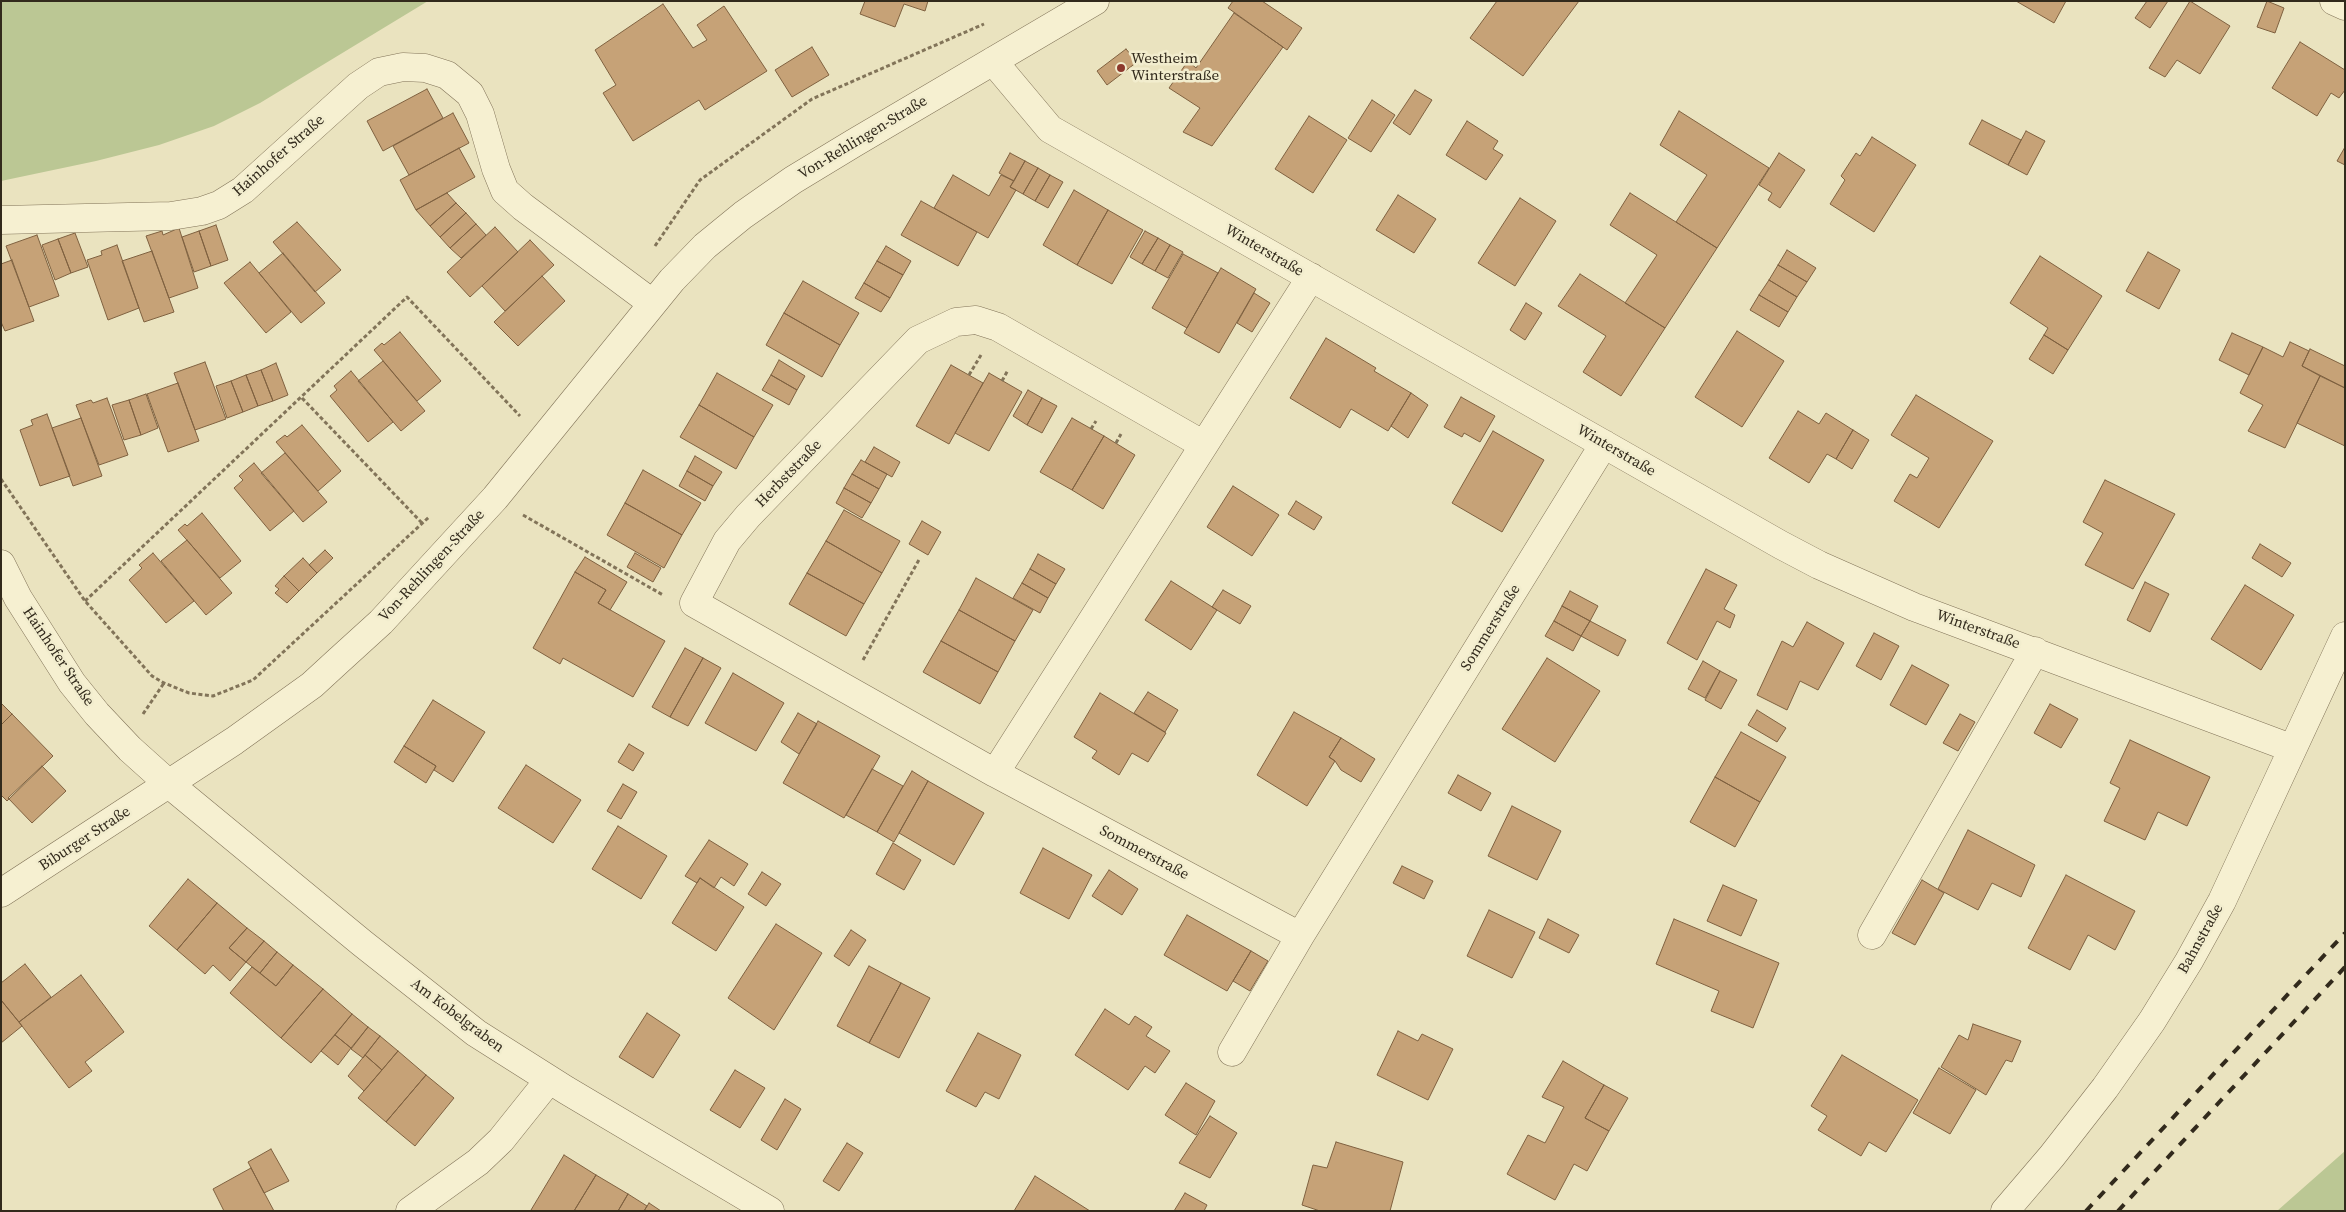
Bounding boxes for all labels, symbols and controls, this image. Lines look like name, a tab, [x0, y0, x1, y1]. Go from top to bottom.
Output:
place label: Westheim Winterstraße	[1131, 50, 1219, 85]
marker: Westheim Winterstraße	[1115, 62, 1127, 74]
street label: Von-Rehlingen-Straße	[795, 92, 931, 184]
street label: Hainhofer Straße	[230, 111, 328, 201]
street label: Winterstraße	[1221, 221, 1307, 281]
street label: Winterstraße	[1573, 421, 1659, 481]
street label: Herbststraße	[752, 436, 826, 512]
street label: Von-Rehlingen-Straße	[375, 506, 489, 626]
street label: Sommerstraße	[1457, 581, 1525, 675]
street label: Hainhofer Straße	[18, 604, 98, 710]
street label: Winterstraße	[1934, 606, 2022, 654]
street label: Biburger Straße	[36, 803, 134, 875]
street label: Sommerstraße	[1096, 822, 1192, 884]
street label: Bahnstraße	[2174, 901, 2228, 977]
street label: Am Kobelgraben	[407, 975, 507, 1057]

